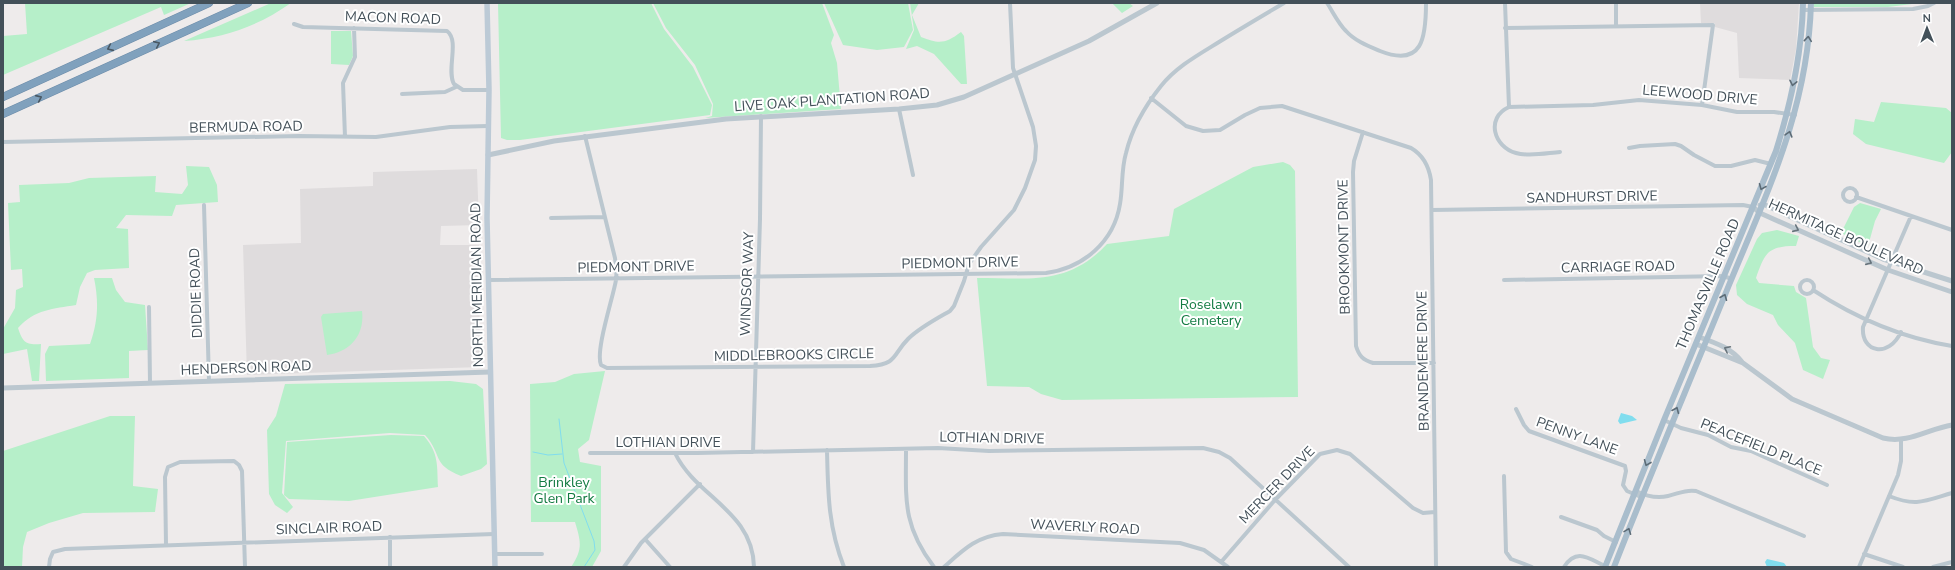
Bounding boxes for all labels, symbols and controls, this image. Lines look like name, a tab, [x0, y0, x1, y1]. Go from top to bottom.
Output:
street label: MACON ROAD	[345, 7, 441, 29]
north arrow	[1907, 8, 1947, 48]
text: N	[1923, 11, 1931, 26]
one-way arrow	[1804, 36, 1813, 42]
one-way arrow	[153, 41, 160, 49]
one-way arrow	[107, 43, 114, 51]
street label: LEEWOOD DRIVE	[1642, 80, 1758, 110]
one-way arrow	[1790, 80, 1798, 87]
street label: LIVE OAK PLANTATION ROAD	[734, 84, 930, 116]
one-way arrow	[34, 95, 42, 103]
street label: BERMUDA ROAD	[189, 117, 303, 137]
one-way arrow	[1784, 131, 1793, 138]
street label: BROOKMONT DRIVE	[1333, 179, 1355, 315]
one-way arrow	[1758, 183, 1766, 190]
street label: SANDHURST DRIVE	[1526, 186, 1658, 208]
street label: HERMITAGE BOULEVARD	[1765, 194, 1927, 280]
street label: NORTH MERIDIAN ROAD	[466, 203, 488, 367]
street label: THOMASVILLE ROAD	[1672, 215, 1744, 353]
one-way arrow	[1791, 224, 1799, 232]
street label: WINDSOR WAY	[736, 231, 758, 336]
street label: DIDDIE ROAD	[185, 247, 207, 339]
street label: PIEDMONT DRIVE	[901, 252, 1019, 274]
street label: PIEDMONT DRIVE	[577, 256, 695, 278]
street label: CARRIAGE ROAD	[1561, 257, 1675, 277]
one-way arrow	[1865, 257, 1873, 265]
street label: BRANDEMERE DRIVE	[1412, 291, 1434, 431]
one-way arrow	[1720, 294, 1728, 301]
park label: Roselawn Cemetery	[1180, 295, 1242, 330]
street label: MIDDLEBROOKS CIRCLE	[714, 344, 874, 366]
one-way arrow	[1724, 346, 1731, 353]
street label: HENDERSON ROAD	[180, 356, 312, 380]
one-way arrow	[1672, 407, 1680, 414]
street label: PENNY LANE	[1533, 412, 1621, 460]
street label: PEACEFIELD PLACE	[1698, 414, 1824, 480]
street label: LOTHIAN DRIVE	[939, 428, 1045, 448]
street label: LOTHIAN DRIVE	[615, 433, 721, 452]
street label: MERCER DRIVE	[1235, 442, 1319, 528]
one-way arrow	[1643, 460, 1651, 467]
park label: Brinkley Glen Park	[533, 473, 596, 508]
street label: WAVERLY ROAD	[1030, 515, 1140, 539]
street label: SINCLAIR ROAD	[275, 517, 383, 539]
one-way arrow	[1623, 527, 1631, 534]

